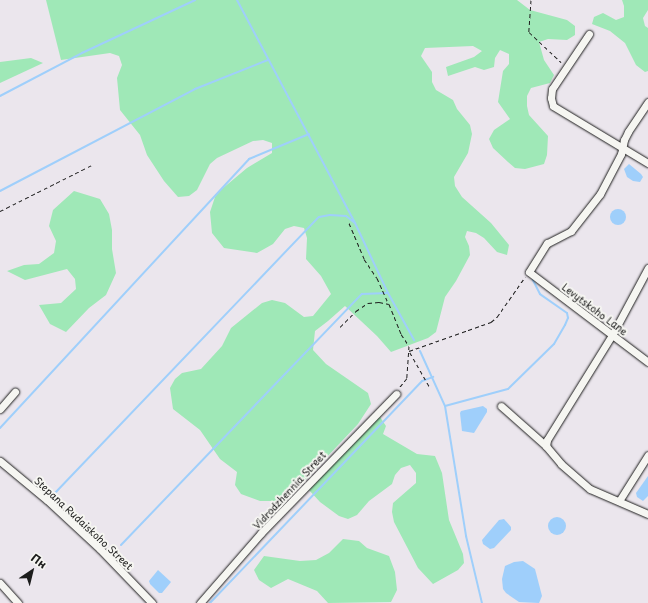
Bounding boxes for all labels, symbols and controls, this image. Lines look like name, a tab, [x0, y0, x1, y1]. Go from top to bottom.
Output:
street label: Levytskoho Lane	[560, 280, 630, 338]
street label: Vidrodzhennia Street	[250, 449, 328, 531]
street label: Stepana Rudaiskoho Street	[32, 474, 136, 572]
text: Пн	[28, 549, 51, 572]
north arrow	[12, 551, 52, 591]

